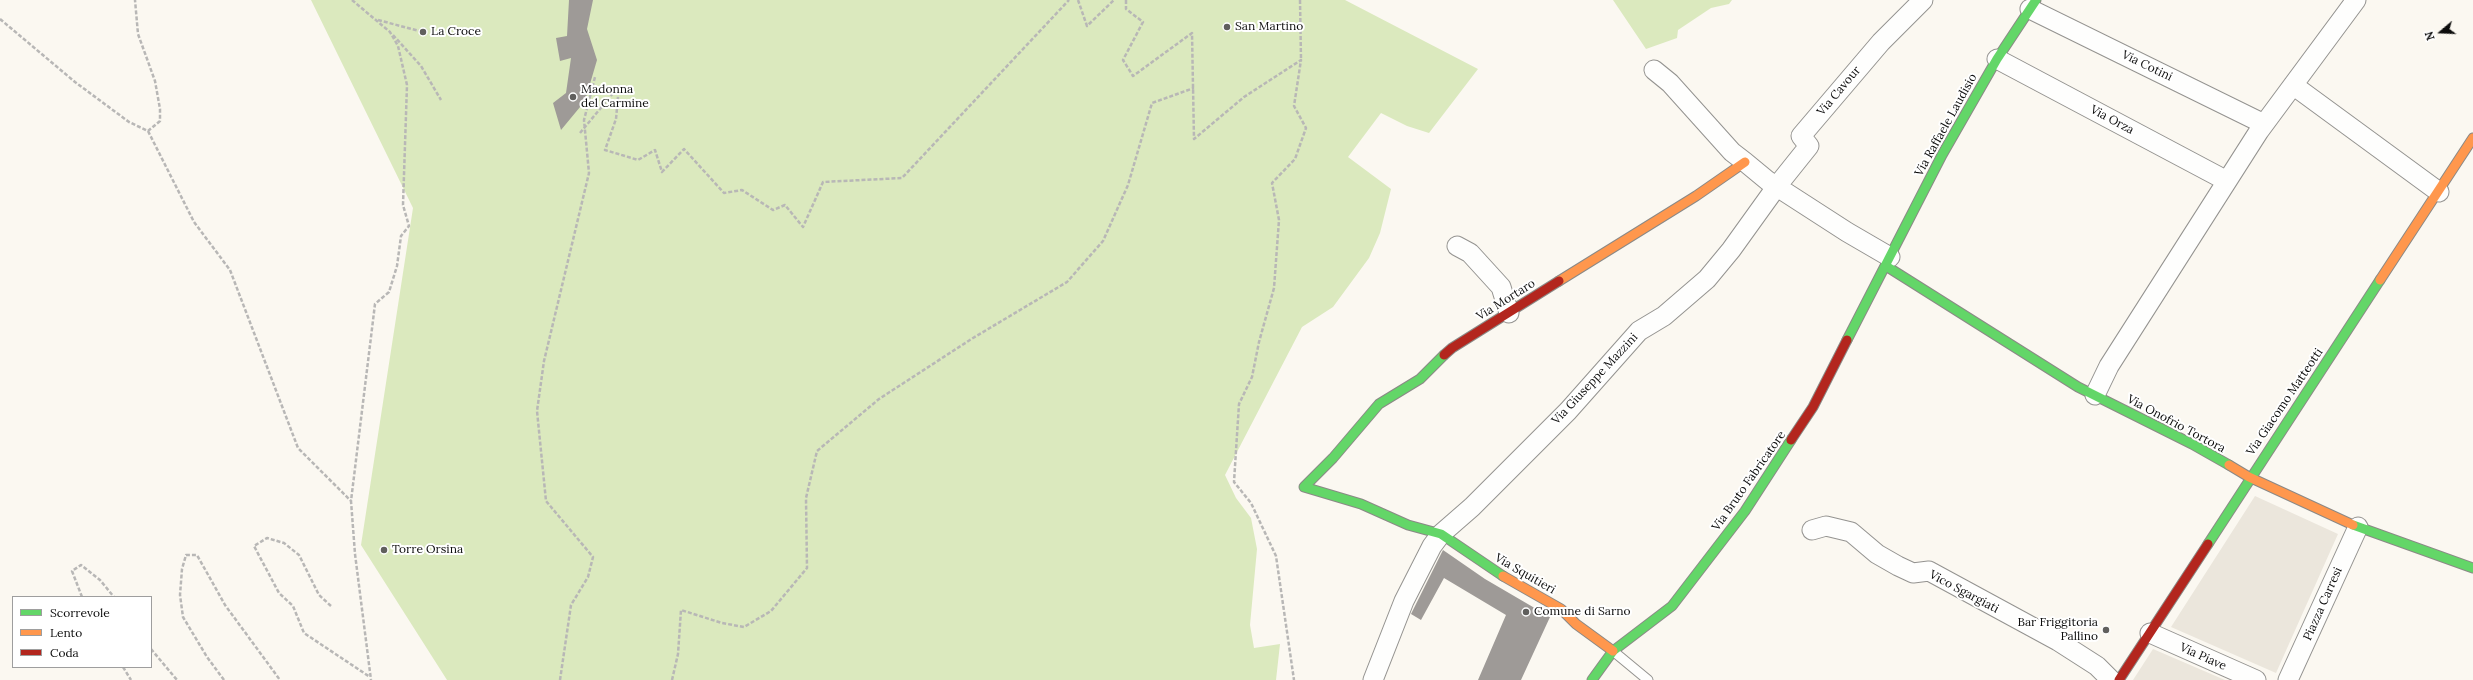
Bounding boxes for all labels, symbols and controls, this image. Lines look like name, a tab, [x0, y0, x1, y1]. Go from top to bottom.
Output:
north arrow	[2421, 12, 2461, 52]
place label: San Martino	[1235, 20, 1303, 34]
marker: San Martino	[1222, 22, 1232, 32]
place label: La Croce	[431, 25, 481, 39]
marker: La Croce	[418, 27, 428, 37]
text: N	[2422, 30, 2438, 42]
street label: Via Cotini	[2119, 48, 2175, 84]
street label: Via Cavour	[1814, 63, 1864, 119]
street label: Via Raffaele Laudisio	[1912, 71, 1980, 179]
place label: Madonna del Carmine	[581, 83, 649, 111]
marker: Madonna del Carmine	[568, 92, 578, 102]
street label: Via Orza	[2088, 103, 2136, 137]
street label: Via Mortaro	[1474, 276, 1538, 324]
street label: Via Giuseppe Mazzini	[1549, 330, 1641, 428]
street label: Via Giacomo Matteotti	[2244, 346, 2326, 458]
street label: Via Onofrio Tortora	[2124, 392, 2228, 456]
street label: Via Bruto Fabricatore	[1709, 428, 1789, 534]
place label: Torre Orsina	[392, 543, 463, 557]
marker: Torre Orsina	[379, 545, 389, 555]
street label: Via Squitieri	[1492, 551, 1558, 597]
street label: Piazza Carresi	[2300, 565, 2346, 643]
street label: Vico Sgargiati	[1927, 568, 2001, 616]
legend	[12, 596, 152, 668]
text: Scorrevole	[50, 605, 110, 620]
place label: Comune di Sarno	[1534, 605, 1630, 619]
marker: Comune di Sarno	[1521, 607, 1531, 617]
place label: Bar Friggitoria Pallino	[2017, 616, 2098, 644]
text: Lento	[50, 625, 82, 640]
marker: Bar Friggitoria Pallino	[2101, 625, 2111, 635]
street label: Via Piave	[2177, 640, 2229, 674]
text: Coda	[50, 645, 79, 660]

